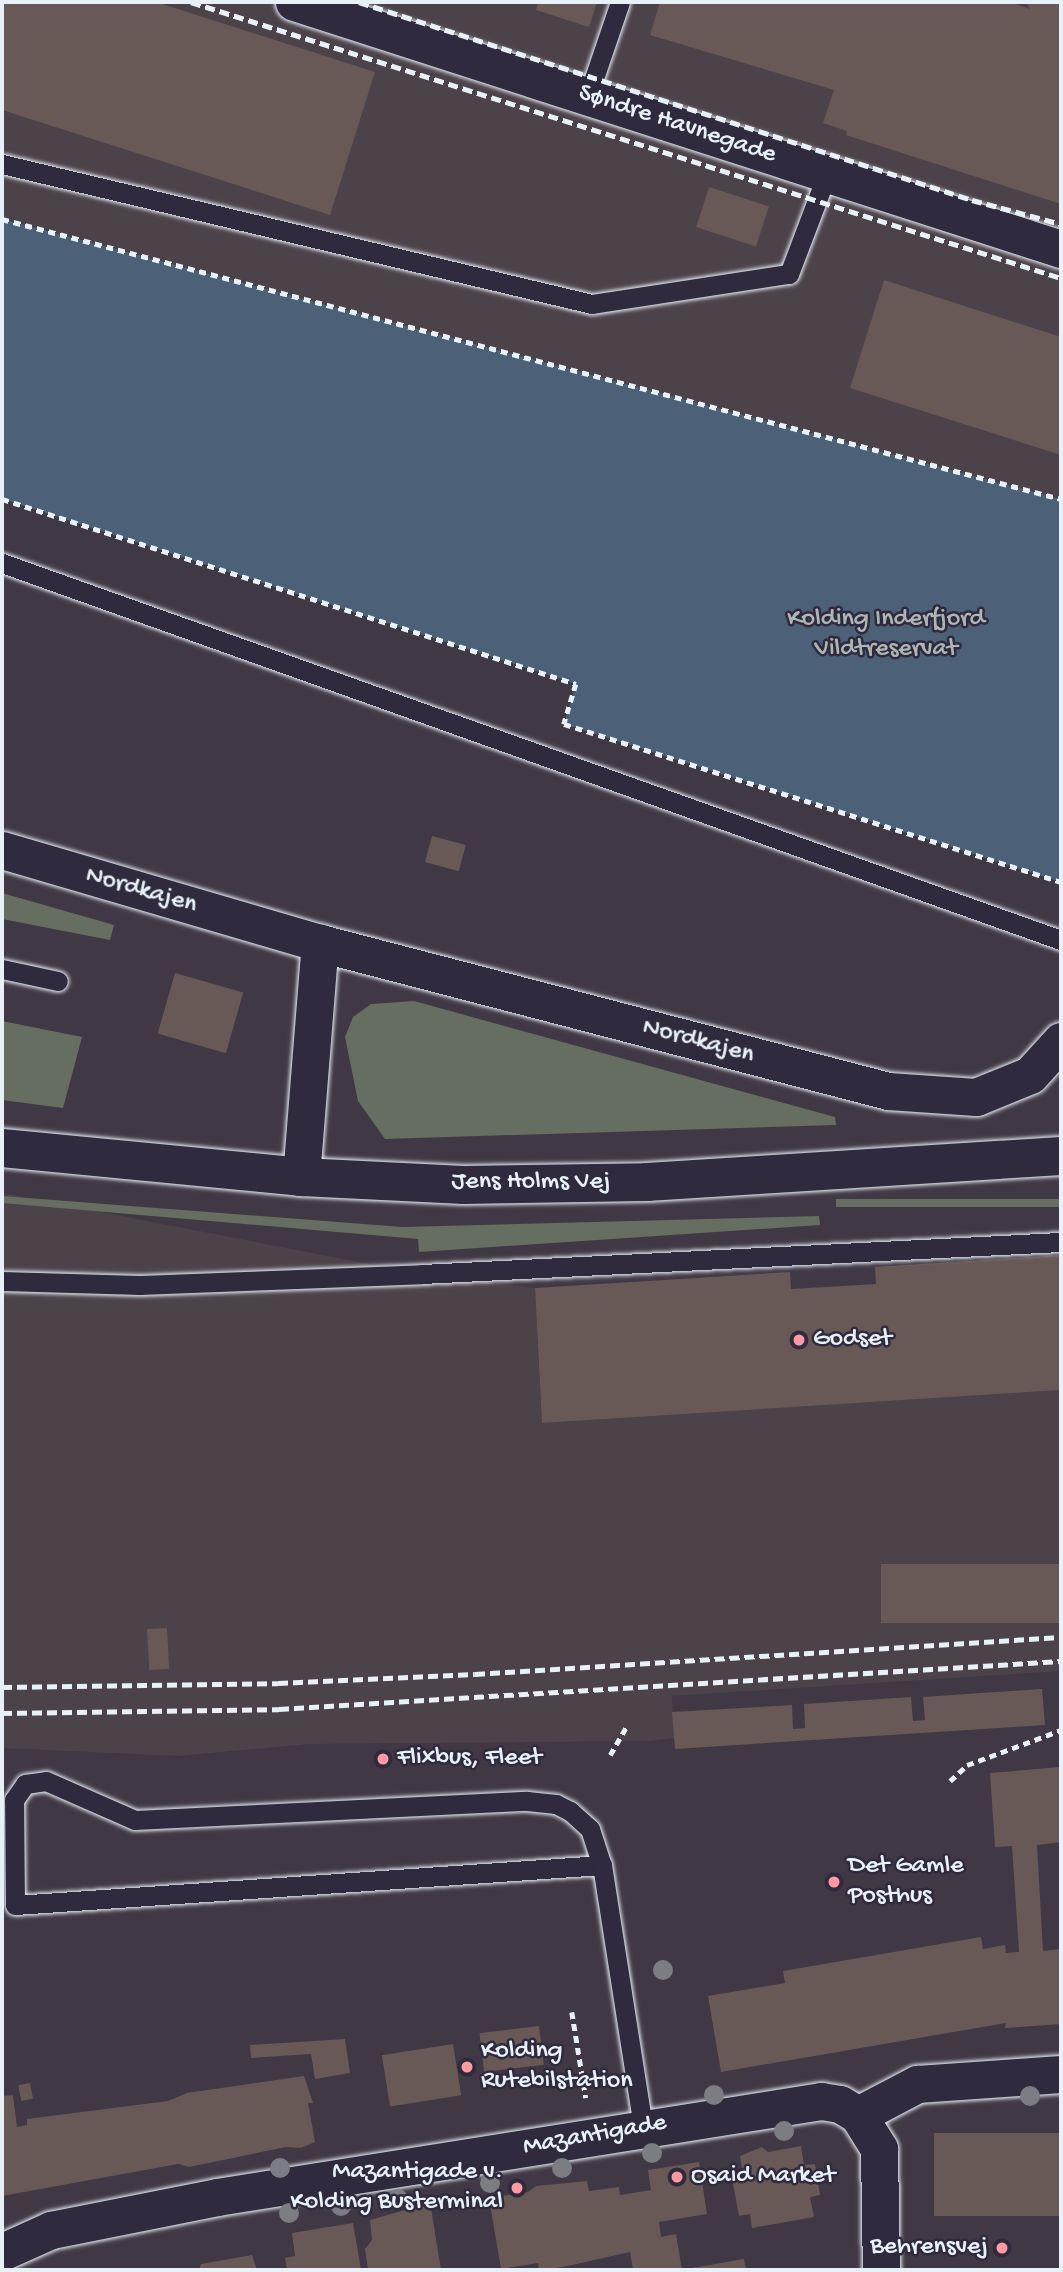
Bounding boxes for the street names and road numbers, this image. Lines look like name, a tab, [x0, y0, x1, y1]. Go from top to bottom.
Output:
street label: Søndre Havnegade	[574, 78, 780, 172]
street label: Nordkajen	[82, 860, 200, 922]
street label: Nordkajen	[639, 1012, 757, 1072]
street label: Jens Holms Vej	[452, 1167, 610, 1199]
street label: Mazantigade	[521, 2108, 669, 2164]

